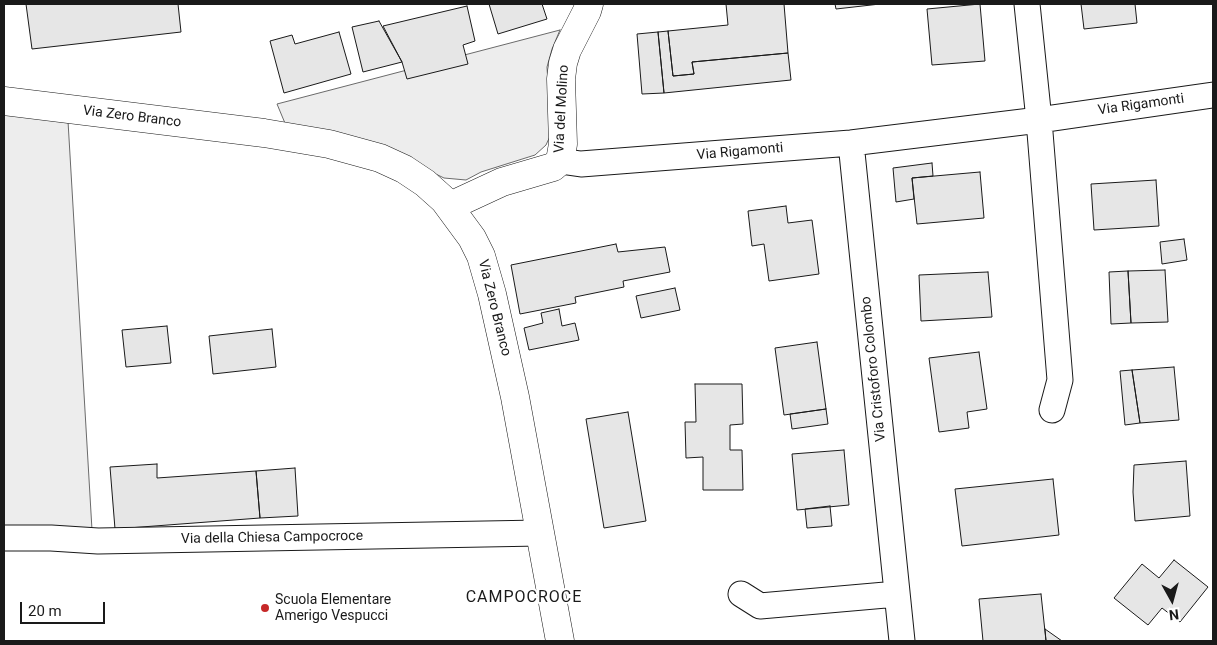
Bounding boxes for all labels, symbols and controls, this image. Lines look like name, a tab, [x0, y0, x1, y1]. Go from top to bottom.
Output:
street label: Via del Molino	[551, 64, 573, 154]
street label: Via Rigamonti	[1097, 91, 1185, 119]
street label: Via Zero Branco	[82, 103, 182, 131]
street label: Via Rigamonti	[696, 140, 784, 164]
street label: Via Zero Branco	[474, 258, 514, 358]
street label: Via Cristoforo Colombo	[858, 296, 890, 442]
street label: Via della Chiesa Campocroce	[181, 528, 363, 548]
north arrow	[1147, 575, 1197, 625]
district label: CAMPOCROCE	[464, 588, 584, 608]
scale bar	[22, 592, 108, 624]
place label: Scuola Elementare Amerigo Vespucci	[275, 592, 391, 624]
text: 20 m	[28, 602, 62, 620]
marker: Scuola Elementare Amerigo Vespucci	[259, 602, 271, 614]
text: N	[1168, 606, 1180, 623]

